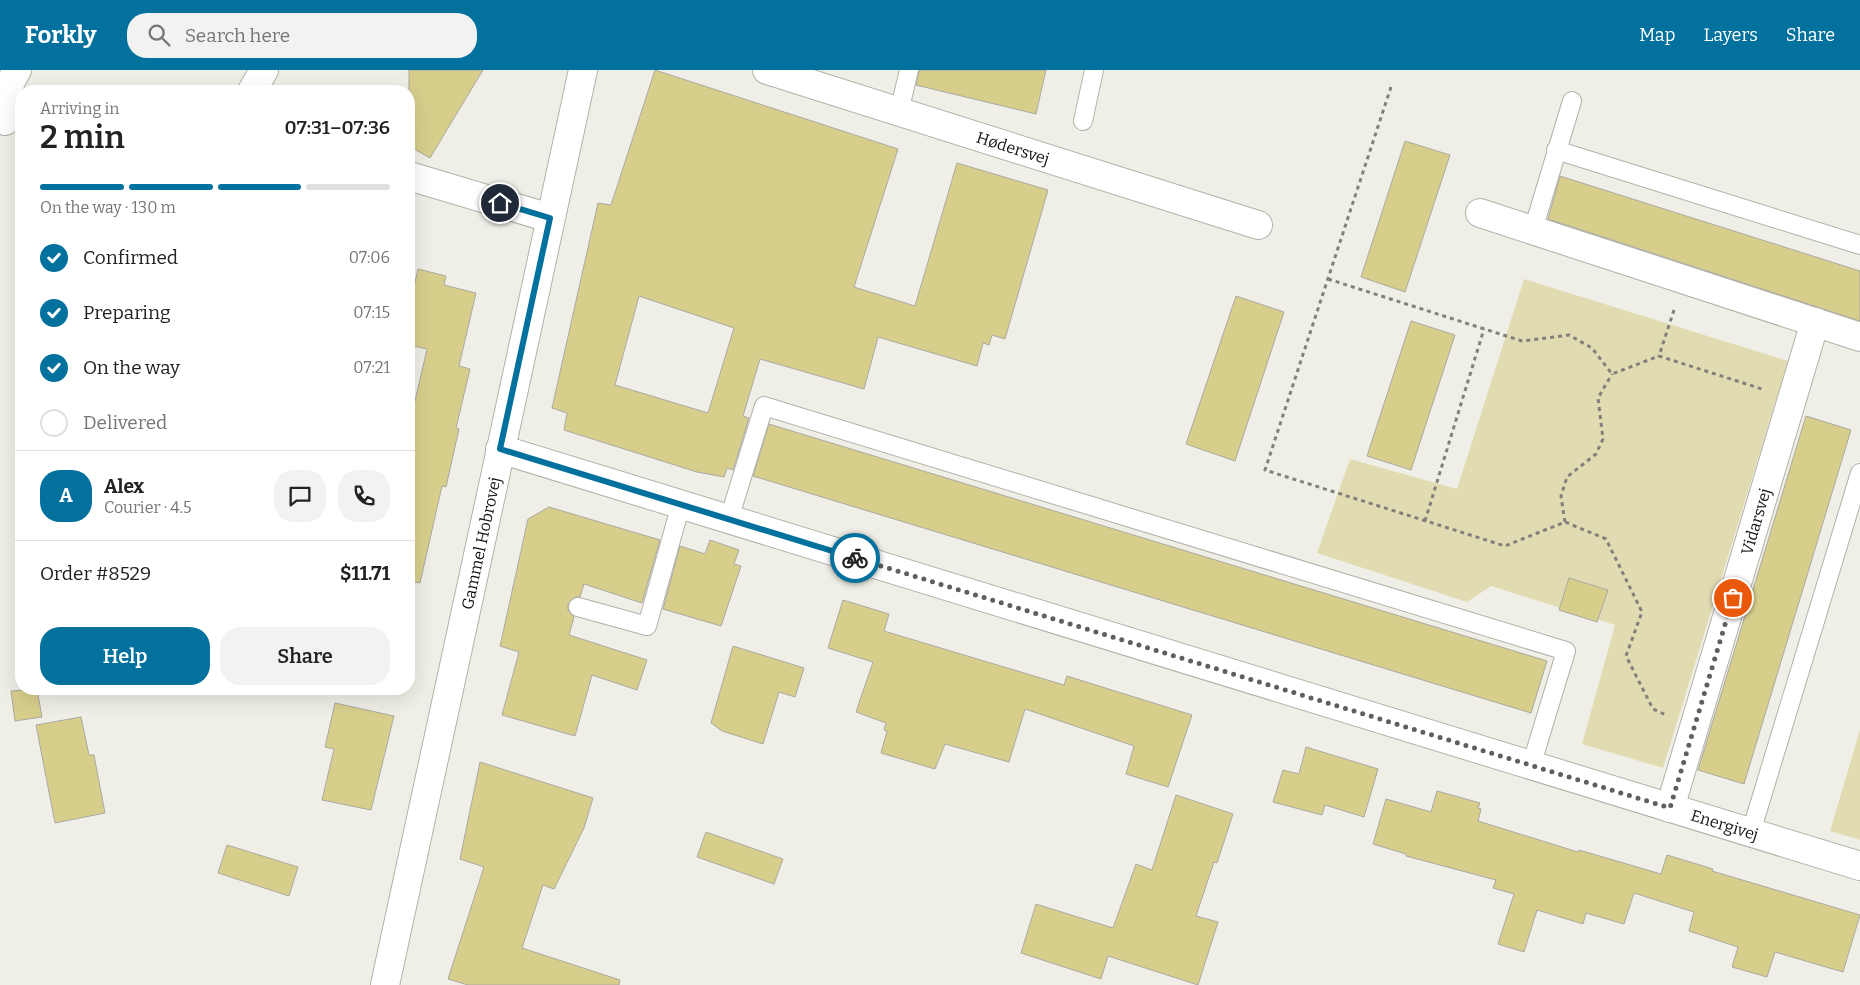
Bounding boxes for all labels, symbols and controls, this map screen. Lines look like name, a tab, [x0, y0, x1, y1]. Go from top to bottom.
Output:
search box	[127, 13, 477, 58]
text: Forkly	[25, 21, 97, 49]
icon: search	[145, 21, 173, 49]
text: Search here	[185, 24, 290, 47]
text: Map	[1639, 24, 1675, 46]
text: Layers	[1703, 24, 1758, 46]
text: Share	[1786, 24, 1835, 46]
text: Arriving in	[40, 99, 119, 118]
text: 07:31–07:36	[285, 116, 390, 139]
text: 2 min	[40, 118, 125, 156]
street label: Hødersvej	[974, 127, 1052, 168]
pin	[479, 182, 521, 224]
icon: home	[486, 189, 514, 217]
text: On the way · 130 m	[40, 198, 176, 217]
icon: check	[40, 244, 68, 272]
text: Confirmed	[83, 246, 178, 269]
text: 07:06	[349, 248, 390, 267]
icon: check	[40, 299, 68, 327]
text: Preparing	[83, 301, 171, 324]
text: 07:15	[353, 303, 390, 322]
icon: check	[40, 354, 68, 382]
text: On the way	[83, 356, 180, 379]
text: 07:21	[353, 358, 390, 377]
text: Delivered	[83, 411, 167, 434]
button: chat	[274, 470, 326, 522]
button: phone	[338, 470, 390, 522]
text: Alex	[104, 475, 144, 498]
street label: Gammel Hobrovej	[457, 475, 504, 611]
text: A	[59, 484, 73, 507]
street label: Vidarsvej	[1737, 486, 1774, 557]
text: Courier · 4.5	[104, 498, 192, 517]
courier	[830, 533, 880, 583]
icon: bike	[841, 544, 869, 572]
text: Order #8529	[40, 562, 151, 585]
text: $11.71	[340, 562, 390, 585]
pin	[1712, 577, 1754, 619]
icon: bag	[1719, 584, 1747, 612]
button: Help	[40, 627, 210, 685]
button: Share	[220, 627, 390, 685]
street label: Energivej	[1689, 805, 1761, 844]

